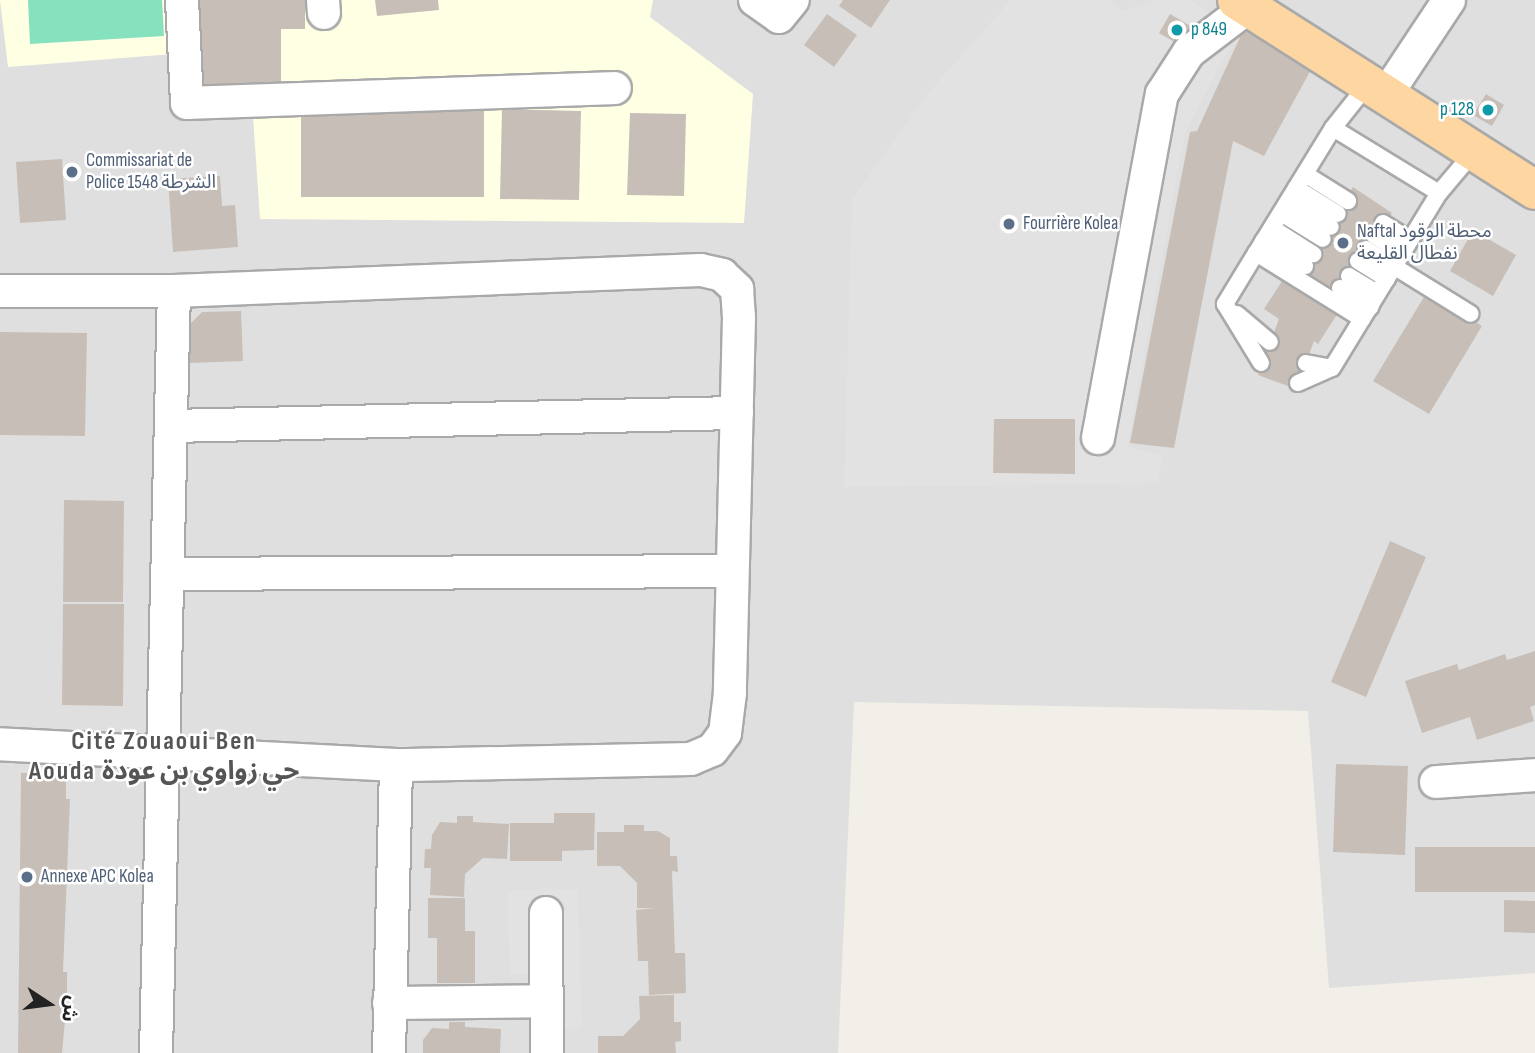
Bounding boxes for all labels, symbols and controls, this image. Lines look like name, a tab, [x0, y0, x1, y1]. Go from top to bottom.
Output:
place label: p 849	[1191, 19, 1227, 41]
marker: p 849	[1169, 22, 1185, 38]
place label: p 128	[1440, 99, 1474, 121]
marker: p 128	[1480, 102, 1496, 118]
place label: Commissariat de Police 1548 الشرطة	[86, 150, 216, 194]
marker: Commissariat de Police 1548 الشرطة	[64, 164, 80, 180]
place label: Fourrière Kolea	[1023, 213, 1118, 235]
marker: Fourrière Kolea	[1001, 216, 1017, 232]
place label: Naftal محطة الوقود نفطال القليعة	[1357, 221, 1492, 265]
marker: Naftal محطة الوقود نفطال القليعة	[1335, 235, 1351, 251]
district label: Cité Zouaoui Ben Aouda حي زواوي بن عودة	[35, 726, 293, 788]
place label: Annexe APC Kolea	[41, 866, 154, 888]
marker: Annexe APC Kolea	[19, 869, 35, 885]
north arrow	[14, 969, 84, 1039]
text: ش	[56, 994, 84, 1024]

